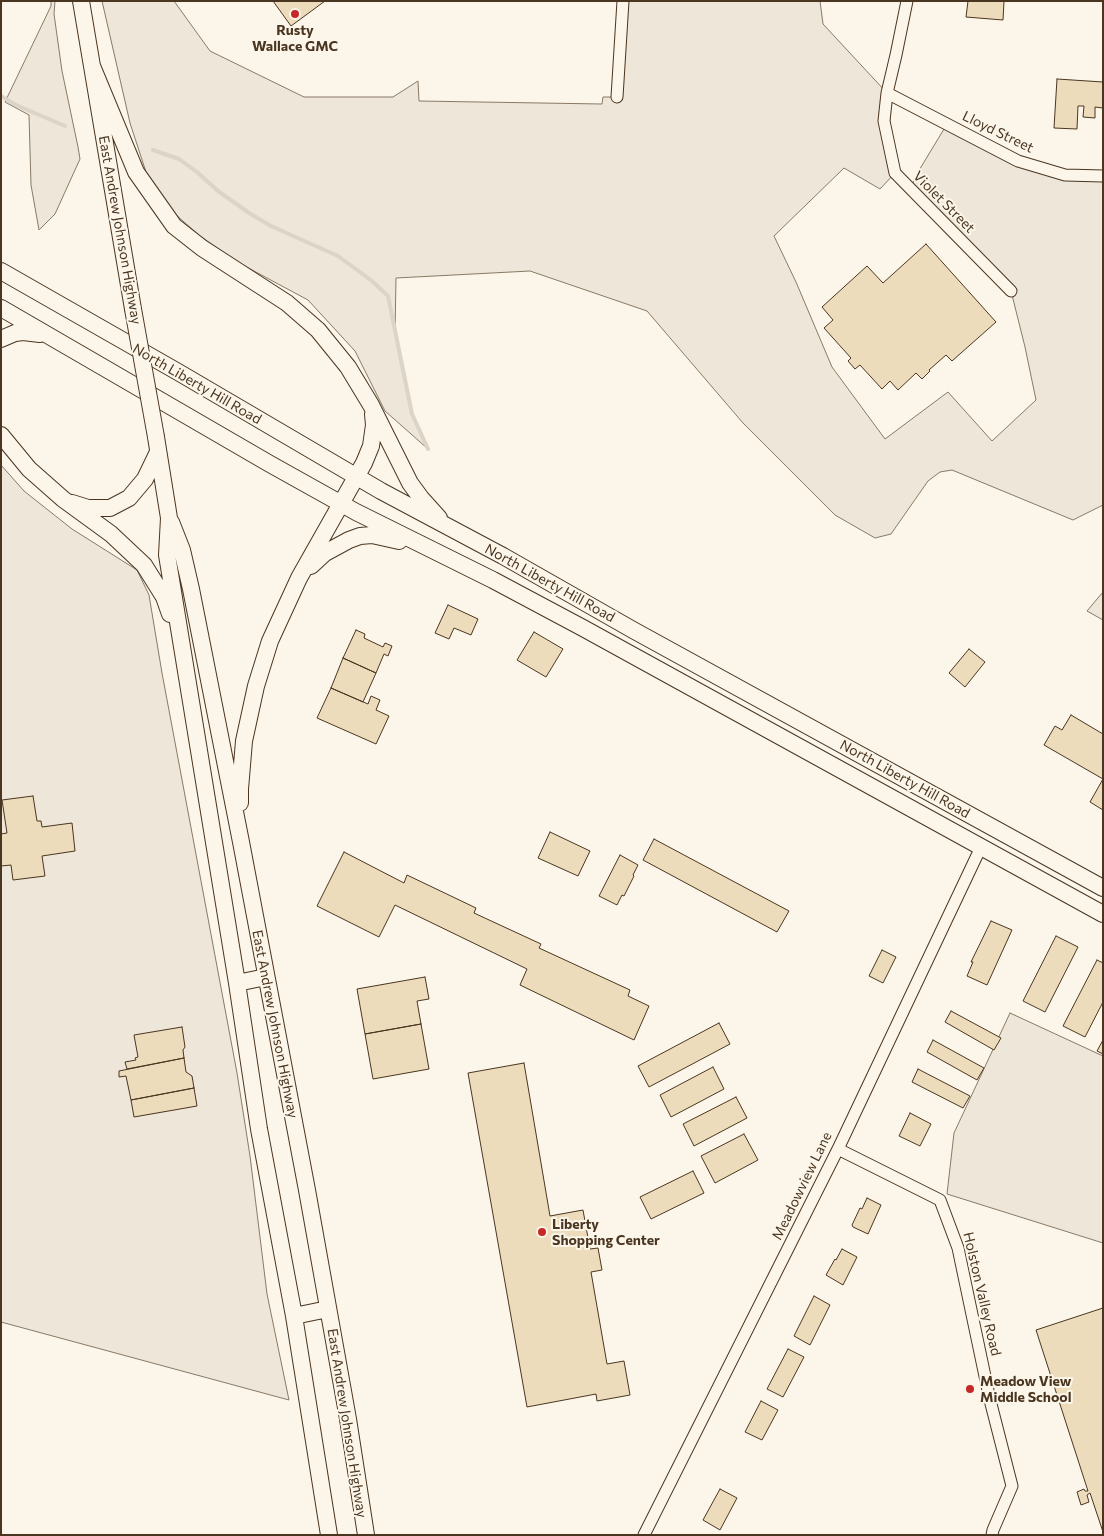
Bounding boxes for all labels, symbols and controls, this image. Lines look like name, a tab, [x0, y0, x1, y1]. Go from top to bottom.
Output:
marker: Rusty Wallace GMC	[289, 8, 301, 20]
place label: Rusty Wallace GMC	[252, 22, 338, 54]
street label: Lloyd Street	[960, 108, 1036, 156]
street label: East Andrew Johnson Highway	[95, 134, 145, 326]
street label: Violet Street	[910, 168, 978, 236]
street label: North Liberty Hill Road	[130, 340, 264, 428]
street label: North Liberty Hill Road	[482, 540, 618, 626]
street label: North Liberty Hill Road	[837, 736, 973, 822]
street label: East Andrew Johnson Highway	[248, 928, 302, 1120]
street label: Meadowview Lane	[769, 1129, 835, 1243]
place label: Liberty Shopping Center	[552, 1216, 660, 1248]
marker: Liberty Shopping Center	[536, 1226, 548, 1238]
street label: Holston Valley Road	[960, 1230, 1004, 1358]
street label: East Andrew Johnson Highway	[324, 1327, 370, 1519]
place label: Meadow View Middle School	[980, 1373, 1071, 1405]
marker: Meadow View Middle School	[964, 1383, 976, 1395]

